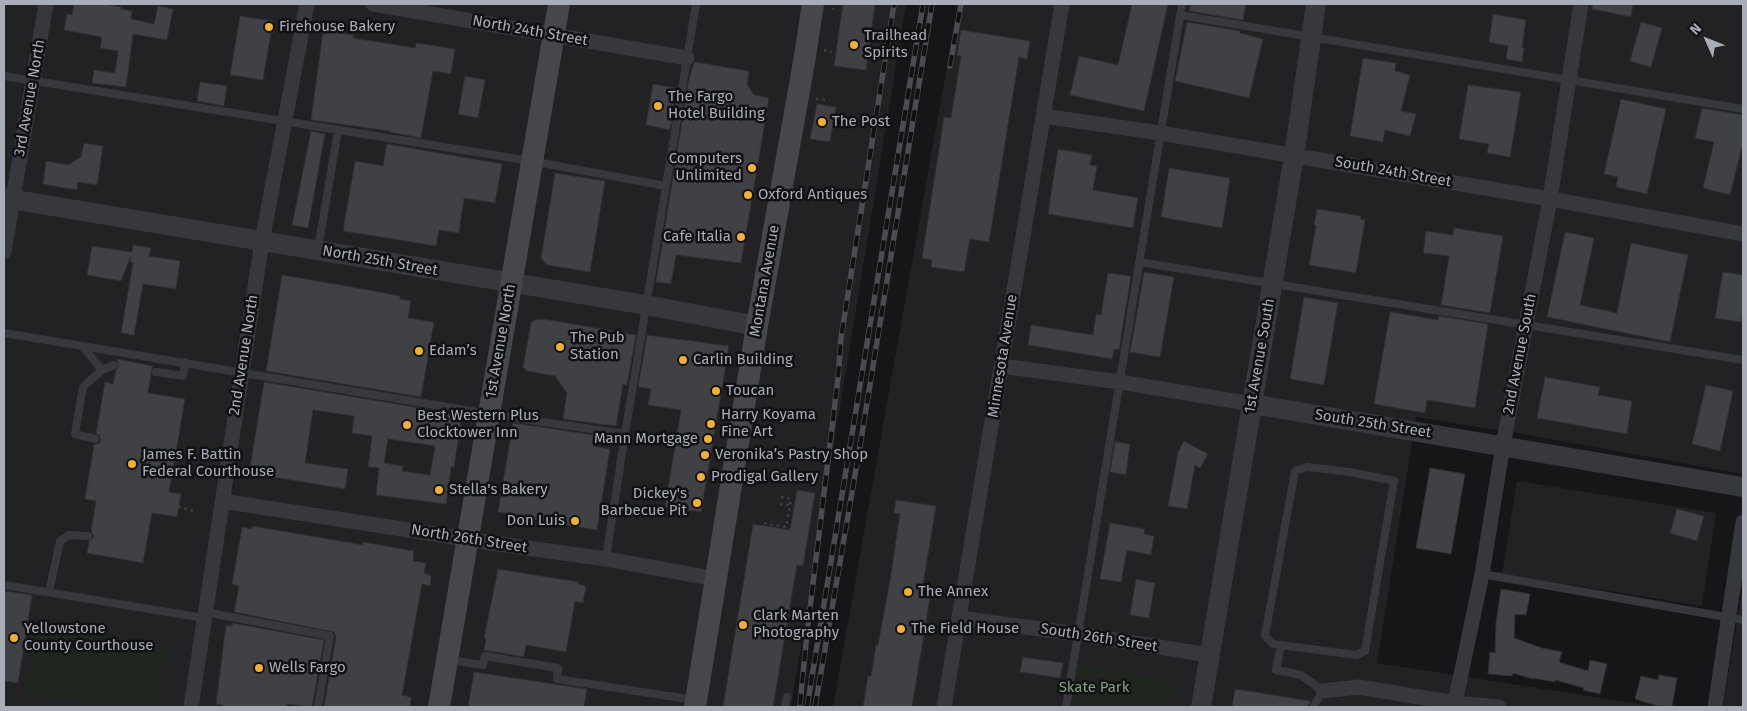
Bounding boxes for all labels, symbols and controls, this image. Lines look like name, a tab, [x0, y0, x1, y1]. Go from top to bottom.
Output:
street label: North 24th Street	[471, 12, 589, 50]
north arrow	[1682, 15, 1732, 65]
place label: Firehouse Bakery	[279, 18, 395, 36]
text: N	[1687, 20, 1705, 38]
marker: Firehouse Bakery	[263, 21, 275, 33]
place label: Trailhead Spirits	[864, 27, 927, 62]
street label: 3rd Avenue North	[11, 38, 49, 158]
marker: Trailhead Spirits	[848, 39, 860, 51]
place label: The Fargo Hotel Building	[668, 88, 765, 123]
marker: The Fargo Hotel Building	[652, 100, 664, 112]
place label: The Post	[832, 113, 890, 131]
marker: The Post	[816, 116, 828, 128]
place label: Computers Unlimited	[669, 150, 742, 185]
street label: South 24th Street	[1333, 153, 1453, 191]
marker: Computers Unlimited	[746, 162, 758, 174]
place label: Oxford Antiques	[758, 186, 867, 204]
marker: Oxford Antiques	[742, 189, 754, 201]
street label: Montana Avenue	[746, 224, 784, 338]
place label: Cafe Italia	[663, 228, 731, 246]
marker: Cafe Italia	[735, 231, 747, 243]
street label: North 25th Street	[321, 242, 439, 280]
street label: 1st Avenue North	[482, 282, 520, 400]
street label: 2nd Avenue South	[1499, 292, 1541, 416]
street label: 2nd Avenue North	[226, 293, 262, 417]
street label: Minnesota Avenue	[984, 293, 1022, 419]
street label: 1st Avenue South	[1241, 297, 1279, 415]
place label: The Pub Station	[570, 329, 625, 364]
marker: The Pub Station	[554, 341, 566, 353]
place label: Edam’s	[429, 342, 477, 360]
marker: Edam’s	[413, 345, 425, 357]
place label: Carlin Building	[693, 351, 793, 369]
marker: Carlin Building	[677, 354, 689, 366]
place label: Toucan	[726, 382, 774, 400]
marker: Toucan	[710, 385, 722, 397]
place label: Harry Koyama Fine Art	[721, 406, 816, 441]
street label: South 25th Street	[1314, 406, 1432, 442]
place label: Best Western Plus Clocktower Inn	[417, 407, 539, 442]
marker: Harry Koyama Fine Art	[705, 418, 717, 430]
marker: Best Western Plus Clocktower Inn	[401, 419, 413, 431]
place label: Mann Mortgage	[594, 430, 698, 448]
marker: Mann Mortgage	[702, 433, 714, 445]
place label: James F. Battin Federal Courthouse	[142, 446, 274, 481]
place label: Veronika’s Pastry Shop	[715, 446, 868, 464]
marker: Veronika’s Pastry Shop	[699, 449, 711, 461]
marker: James F. Battin Federal Courthouse	[126, 458, 138, 470]
place label: Prodigal Gallery	[711, 468, 818, 486]
marker: Prodigal Gallery	[695, 471, 707, 483]
place label: Stella's Bakery	[449, 481, 548, 499]
marker: Stella's Bakery	[433, 484, 445, 496]
place label: Dickey's Barbecue Pit	[601, 485, 687, 520]
marker: Dickey's Barbecue Pit	[691, 497, 703, 509]
place label: Don Luis	[507, 512, 565, 530]
marker: Don Luis	[569, 515, 581, 527]
street label: North 26th Street	[410, 521, 528, 557]
place label: The Annex	[918, 583, 988, 601]
marker: The Annex	[902, 586, 914, 598]
place label: Clark Marten Photography	[753, 607, 839, 642]
marker: Clark Marten Photography	[737, 619, 749, 631]
place label: Yellowstone County Courthouse	[24, 620, 153, 655]
place label: The Field House	[911, 620, 1019, 638]
street label: South 26th Street	[1039, 620, 1159, 656]
marker: The Field House	[895, 623, 907, 635]
marker: Yellowstone County Courthouse	[8, 632, 20, 644]
place label: Wells Fargo	[269, 659, 346, 677]
marker: Wells Fargo	[253, 662, 265, 674]
park label: Skate Park	[1059, 679, 1129, 697]

